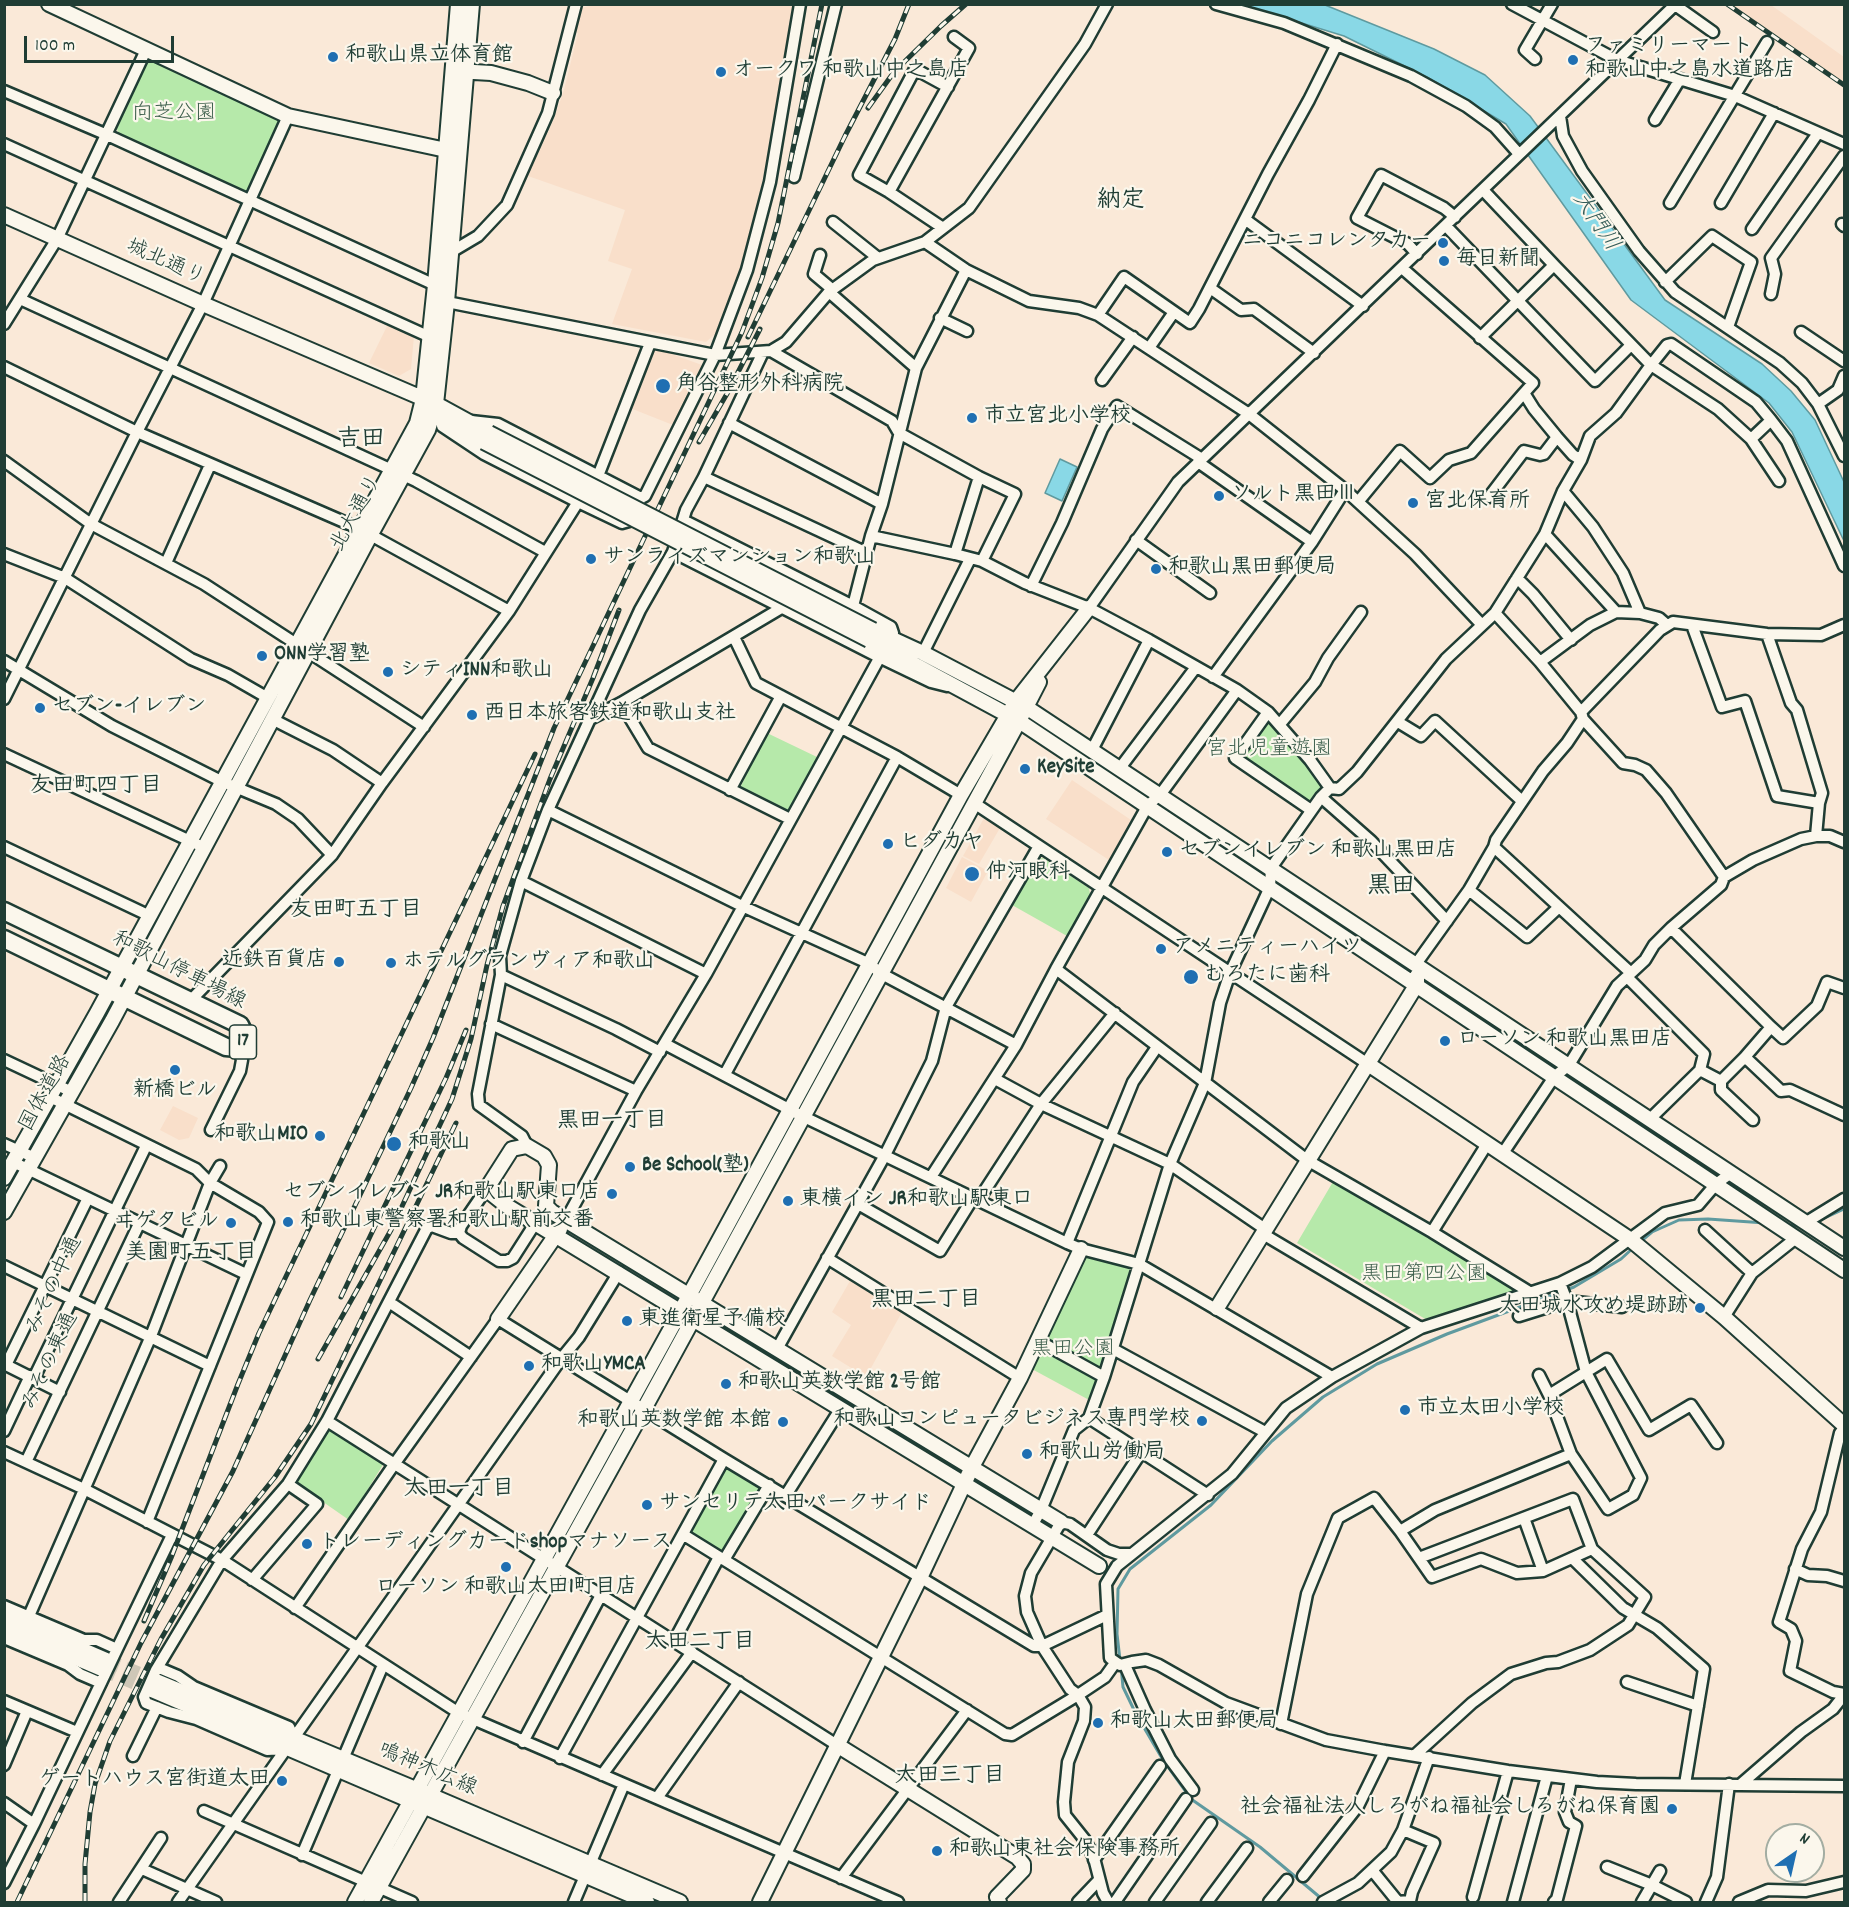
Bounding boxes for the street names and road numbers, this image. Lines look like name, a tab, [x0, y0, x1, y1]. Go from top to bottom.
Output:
street label: 城北通り	[122, 235, 208, 293]
street label: 北大通り	[327, 471, 389, 557]
street label: 和歌山停車場線	[107, 927, 249, 1017]
road number: 17	[230, 1025, 256, 1059]
street label: 国体道路	[16, 1051, 78, 1137]
street label: みその中通	[22, 1233, 90, 1339]
street label: みその東通	[18, 1309, 86, 1415]
street label: 鳴神木広線	[374, 1739, 480, 1803]

